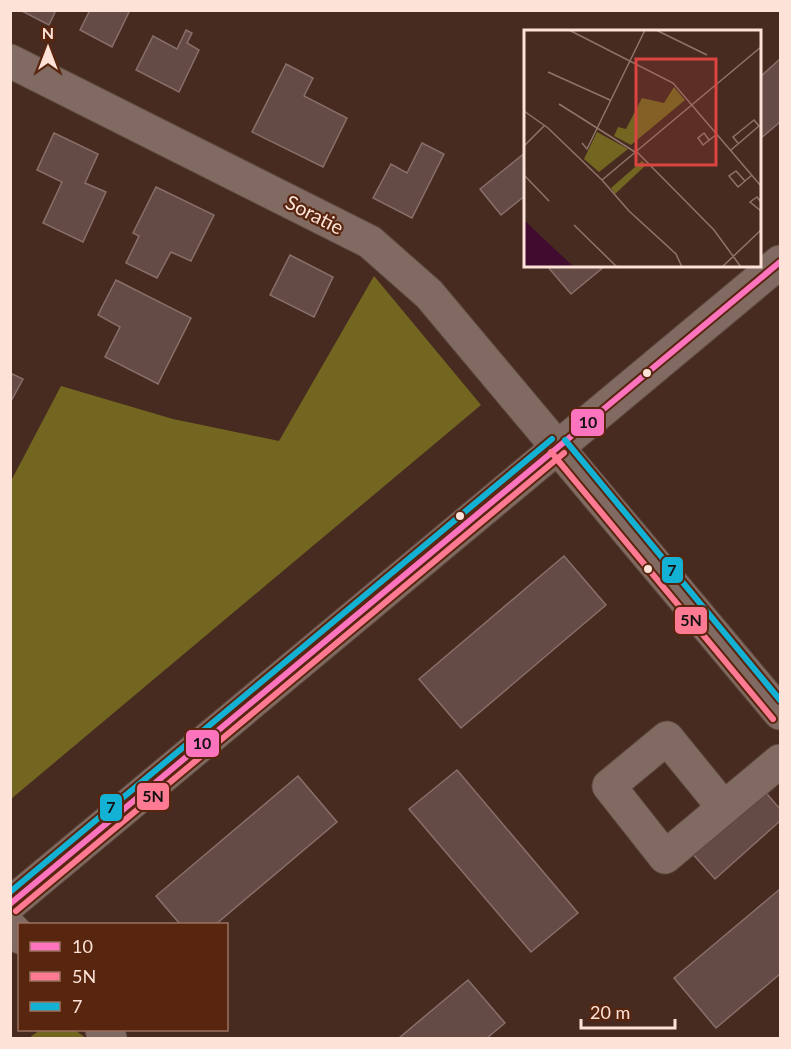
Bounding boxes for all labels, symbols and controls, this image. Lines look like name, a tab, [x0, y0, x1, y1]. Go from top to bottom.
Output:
north arrow	[18, 18, 78, 78]
text: N	[42, 23, 54, 42]
inset map	[524, 30, 761, 267]
street label: Soratie	[282, 189, 348, 239]
unlabelled marker	[641, 367, 653, 379]
line badge: 10	[570, 408, 605, 437]
text: 10	[579, 412, 597, 431]
unlabelled marker	[454, 510, 466, 522]
line badge: 7	[661, 556, 684, 584]
text: 7	[667, 560, 677, 579]
unlabelled marker	[642, 563, 654, 575]
line badge: 5N	[674, 606, 708, 635]
text: 5N	[680, 610, 702, 629]
line badge: 10	[185, 729, 220, 758]
text: 10	[193, 733, 211, 752]
line badge: 5N	[136, 782, 170, 811]
text: 5N	[142, 786, 164, 805]
line badge: 7	[99, 793, 123, 822]
text: 7	[106, 797, 116, 816]
legend	[18, 923, 228, 1031]
text: 10	[72, 935, 93, 957]
text: 5N	[72, 965, 96, 987]
scale bar	[581, 992, 676, 1030]
text: 7	[72, 995, 82, 1017]
text: 20 m	[590, 1001, 630, 1023]

